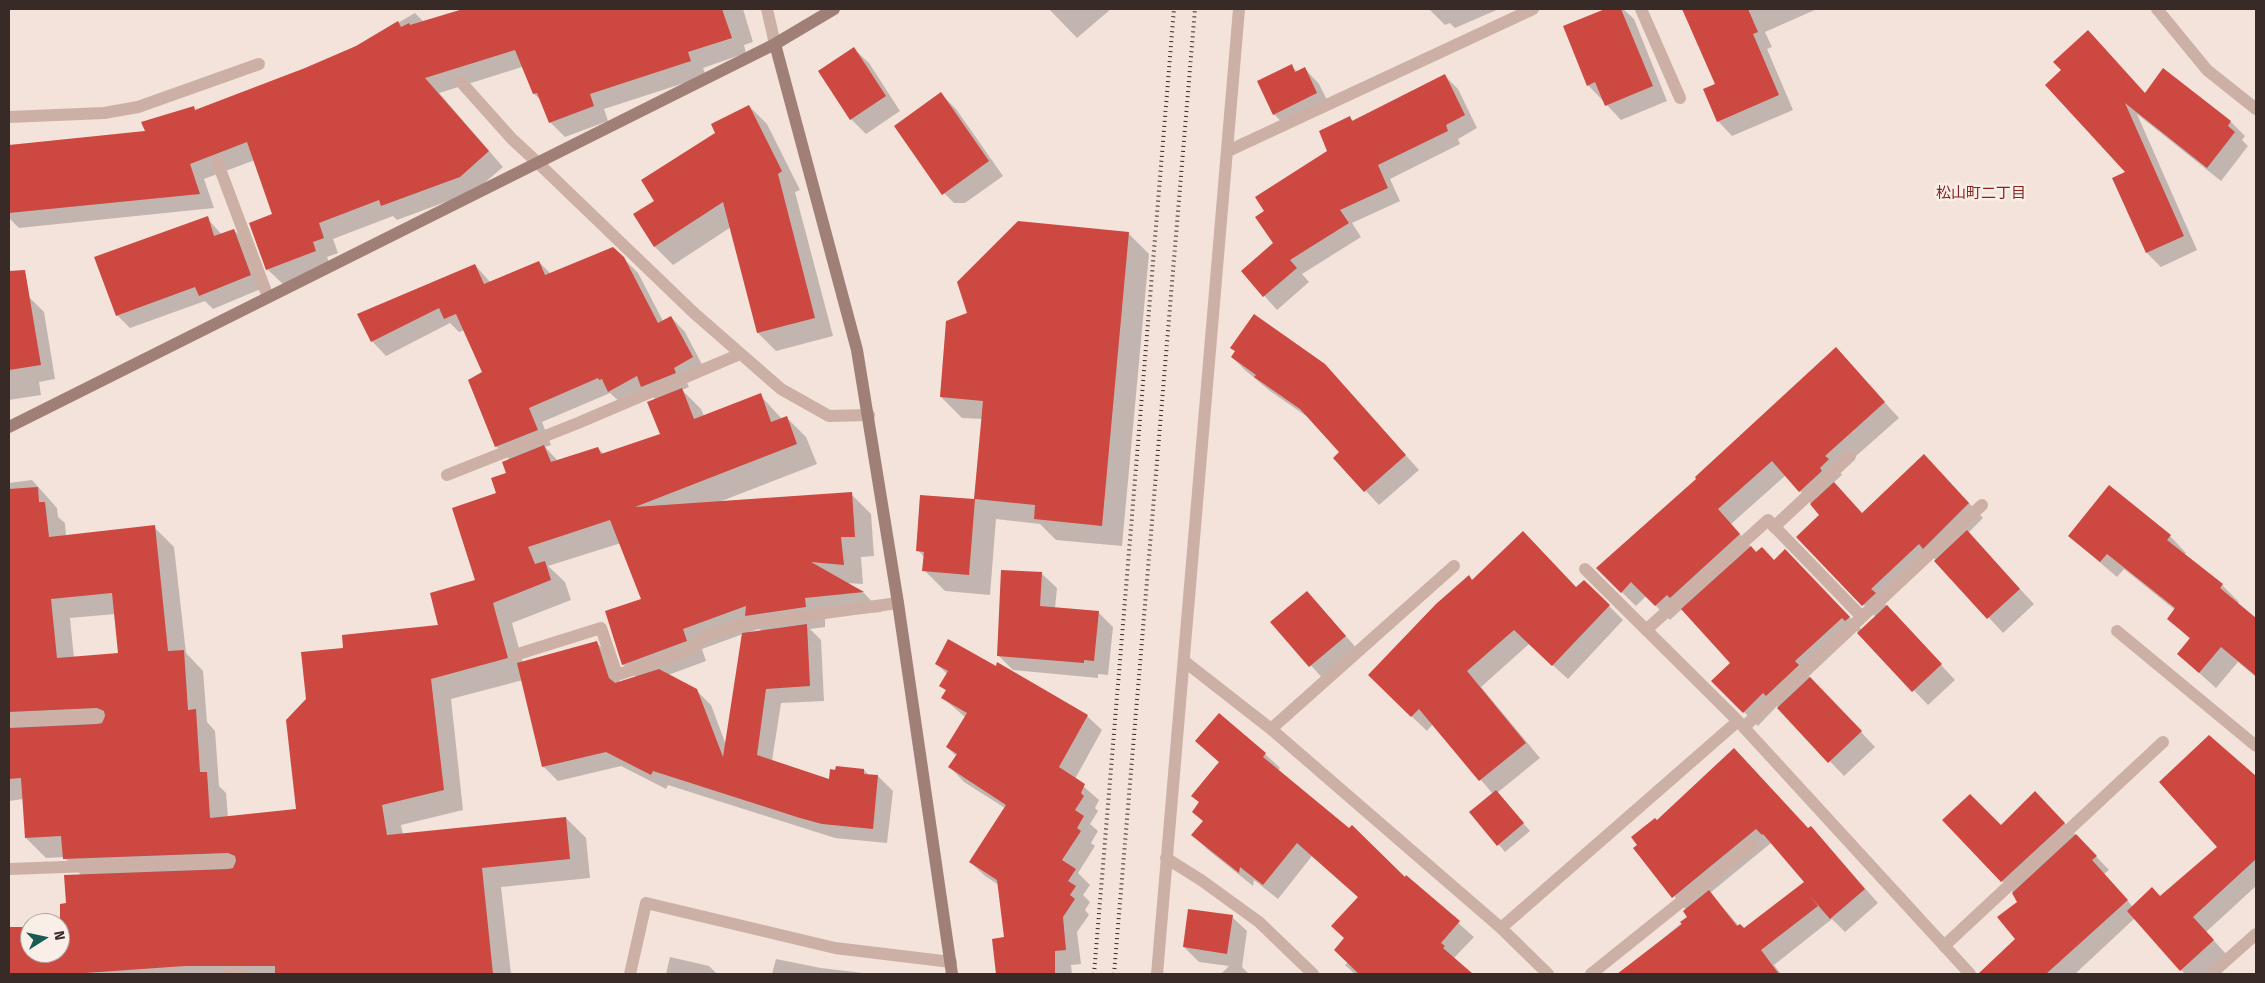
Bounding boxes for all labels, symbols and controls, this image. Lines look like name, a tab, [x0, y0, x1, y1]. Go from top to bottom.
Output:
district label: 松山町二丁目	[1936, 185, 2026, 203]
north arrow	[20, 913, 70, 963]
text: N	[50, 929, 68, 942]

